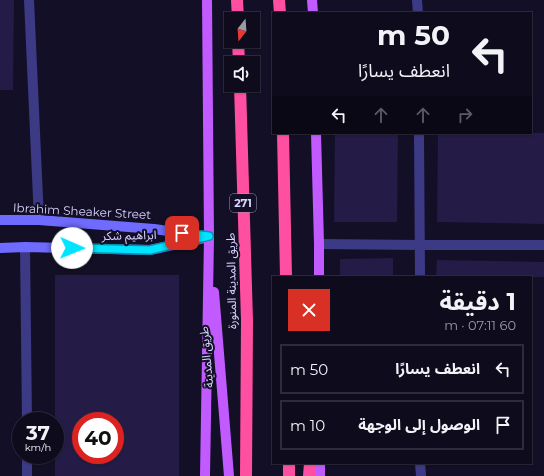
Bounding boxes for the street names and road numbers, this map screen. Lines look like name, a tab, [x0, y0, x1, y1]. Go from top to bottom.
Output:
road number: 271	[230, 194, 256, 212]
street label: Ibrahim Sheaker Street	[12, 200, 152, 222]
street label: ابراهيم شكر	[100, 227, 157, 245]
street label: طريق المدينة المنورة	[223, 233, 240, 329]
street label: طريق المدينة	[196, 325, 217, 388]

